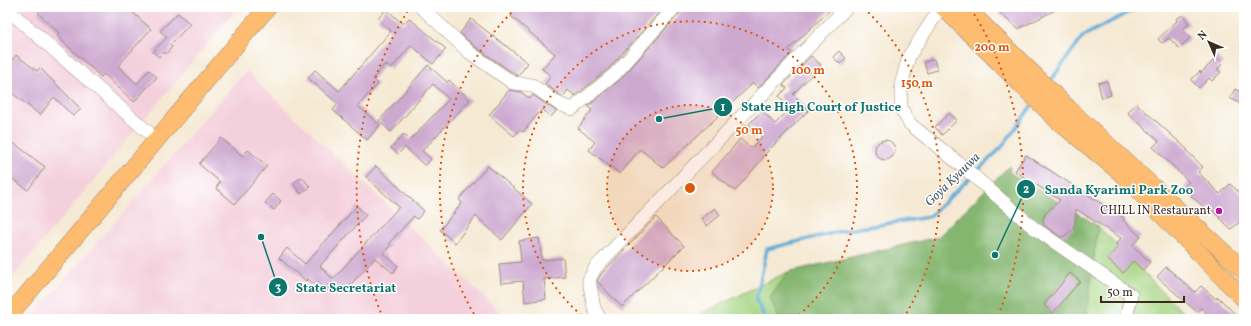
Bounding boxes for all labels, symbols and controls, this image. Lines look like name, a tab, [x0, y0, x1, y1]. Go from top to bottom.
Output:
north arrow	[1189, 22, 1229, 62]
text: N	[1195, 28, 1211, 44]
text: 200 m	[974, 40, 1010, 56]
text: 100 m	[791, 63, 825, 79]
text: 150 m	[901, 76, 933, 92]
callout: State High Court of Justice	[713, 94, 908, 119]
text: State High Court of Justice	[741, 99, 901, 117]
text: 1	[721, 100, 726, 116]
text: 50 m	[735, 123, 763, 139]
water label: Goya Kyauwa	[921, 149, 985, 211]
callout: Sanda Kyarimi Park Zoo	[1016, 177, 1201, 202]
centre of rings	[683, 181, 697, 195]
text: 2	[1023, 182, 1029, 198]
text: Sanda Kyarimi Park Zoo	[1045, 182, 1193, 200]
place label: CHILL IN Restaurant	[1100, 203, 1211, 219]
marker: CHILL IN Restaurant	[1214, 206, 1224, 216]
callout: State Secretariat	[268, 274, 404, 299]
scale bar	[1101, 278, 1184, 304]
text: 3	[275, 280, 281, 296]
text: State Secretariat	[296, 280, 396, 298]
text: 50 m	[1107, 285, 1133, 301]

